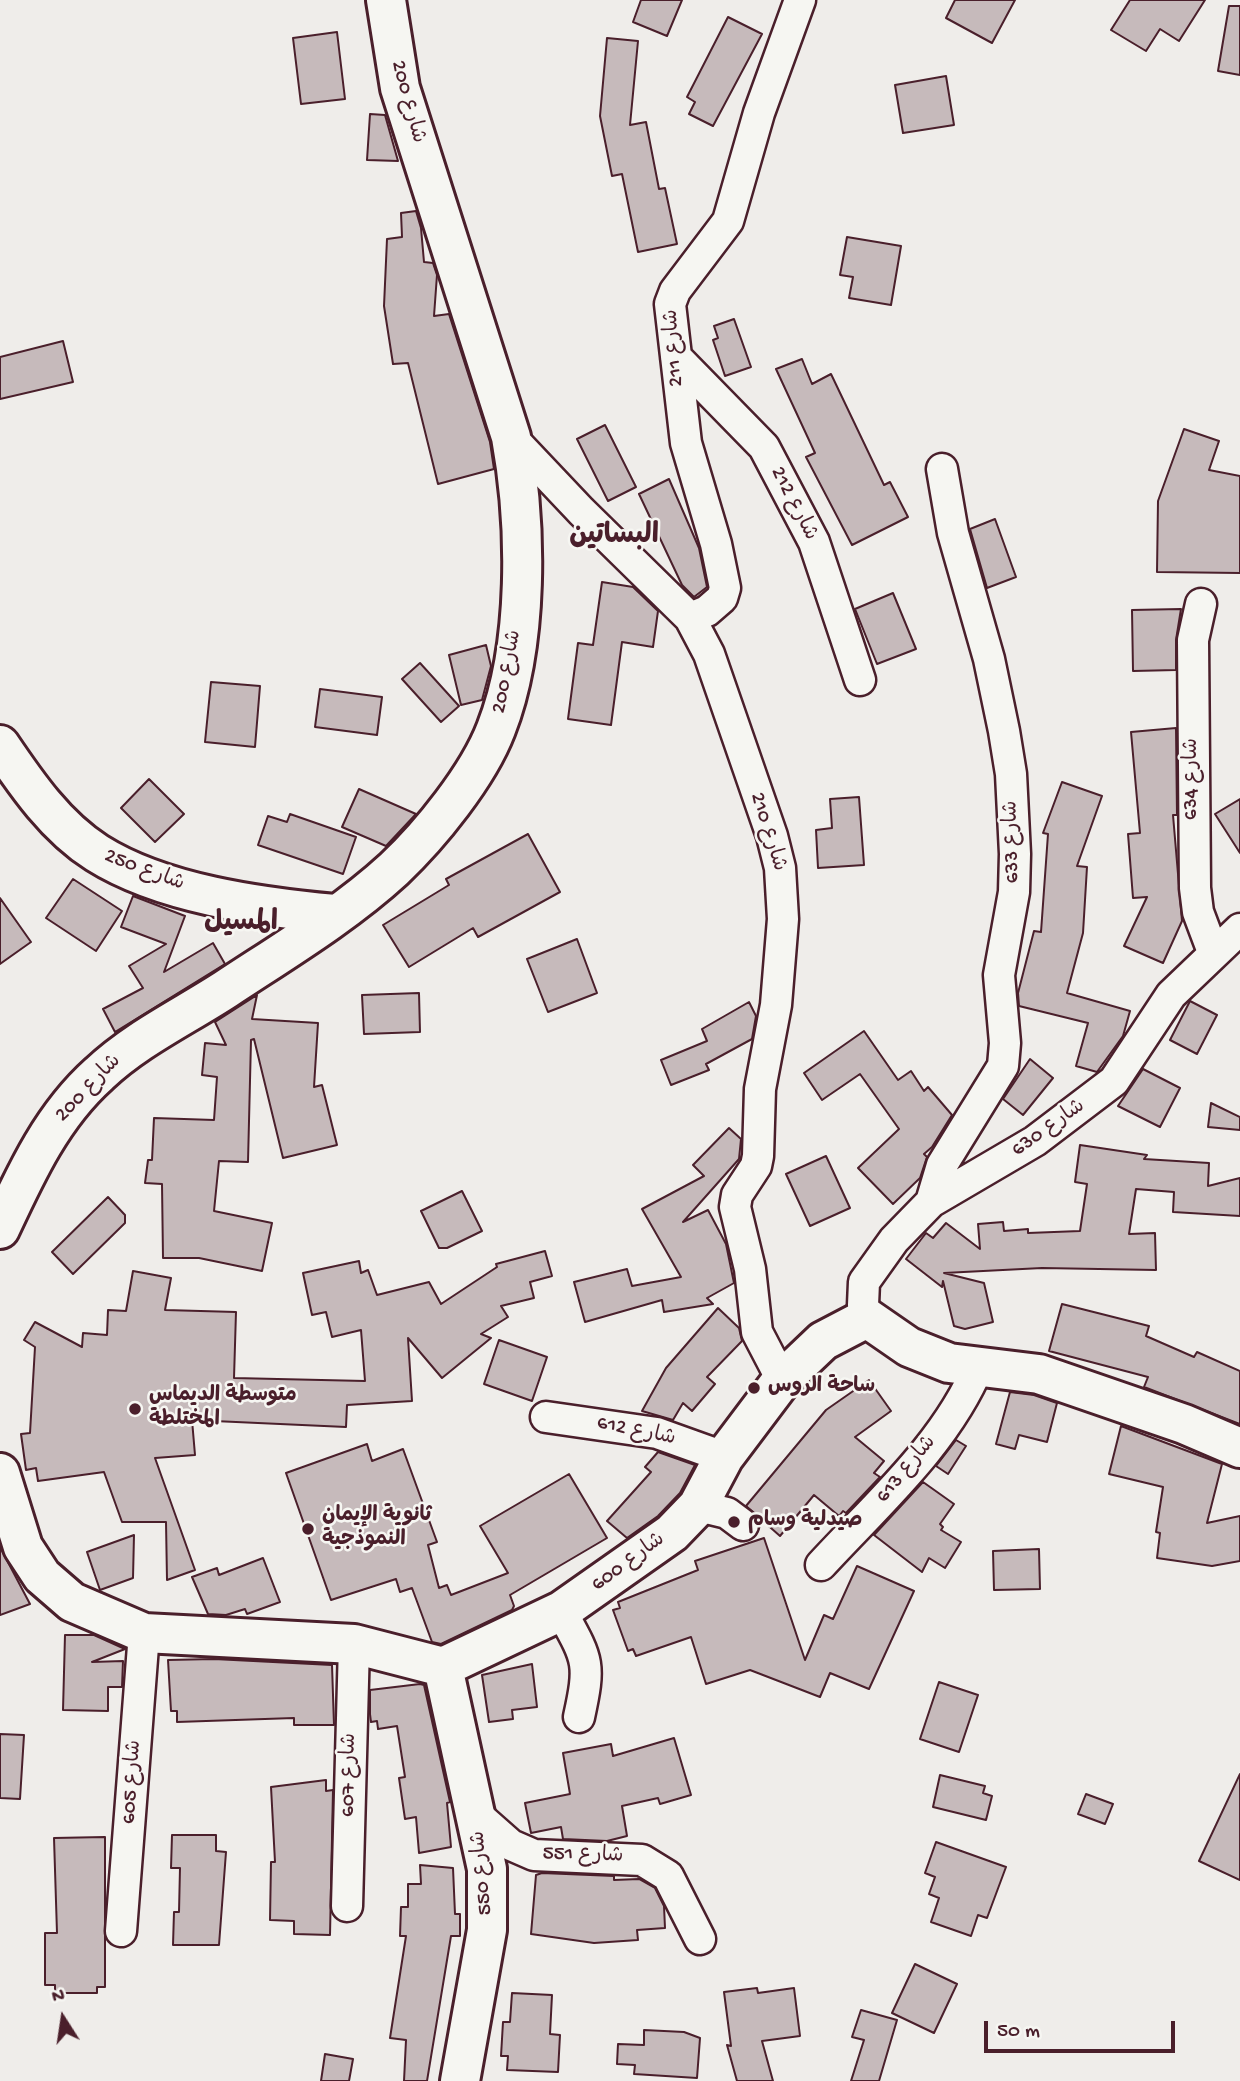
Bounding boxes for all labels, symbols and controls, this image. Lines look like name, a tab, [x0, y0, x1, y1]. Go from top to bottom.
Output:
street label: شارع 200	[384, 58, 430, 146]
street label: شارع 211	[660, 308, 690, 388]
street label: شارع 212	[764, 463, 822, 545]
district label: البساتين	[569, 521, 659, 555]
street label: شارع 200	[488, 628, 528, 716]
street label: شارع 634	[1180, 738, 1206, 820]
street label: شارع 210	[743, 790, 791, 874]
street label: شارع 633	[1000, 800, 1026, 884]
street label: شارع 250	[100, 844, 188, 898]
district label: المسيل	[204, 908, 278, 942]
street label: شارع 200	[51, 1050, 127, 1128]
street label: شارع 630	[1007, 1095, 1091, 1163]
place label: ساحة الروس	[768, 1375, 875, 1401]
marker: ساحة الروس	[746, 1380, 762, 1396]
place label: متوسطة الديماس المختلطة	[149, 1384, 297, 1434]
marker: متوسطة الديماس المختلطة	[127, 1401, 143, 1417]
street label: شارع 612	[594, 1411, 678, 1453]
street label: شارع 613	[871, 1431, 943, 1509]
place label: ثانوية الإيمان النموذجية	[322, 1504, 431, 1554]
place label: صيدلية وسام	[748, 1509, 862, 1535]
marker: صيدلية وسام	[726, 1514, 742, 1530]
marker: ثانوية الإيمان النموذجية	[300, 1521, 316, 1537]
street label: شارع 600	[587, 1528, 671, 1598]
street label: شارع 607	[337, 1733, 363, 1817]
street label: شارع 605	[117, 1739, 149, 1825]
street label: شارع 550	[467, 1830, 499, 1916]
street label: شارع 551	[542, 1842, 624, 1870]
north arrow	[28, 1983, 98, 2053]
text: N	[50, 1984, 67, 2010]
scale bar	[988, 2008, 1179, 2052]
text: 50 m	[997, 2020, 1040, 2045]

